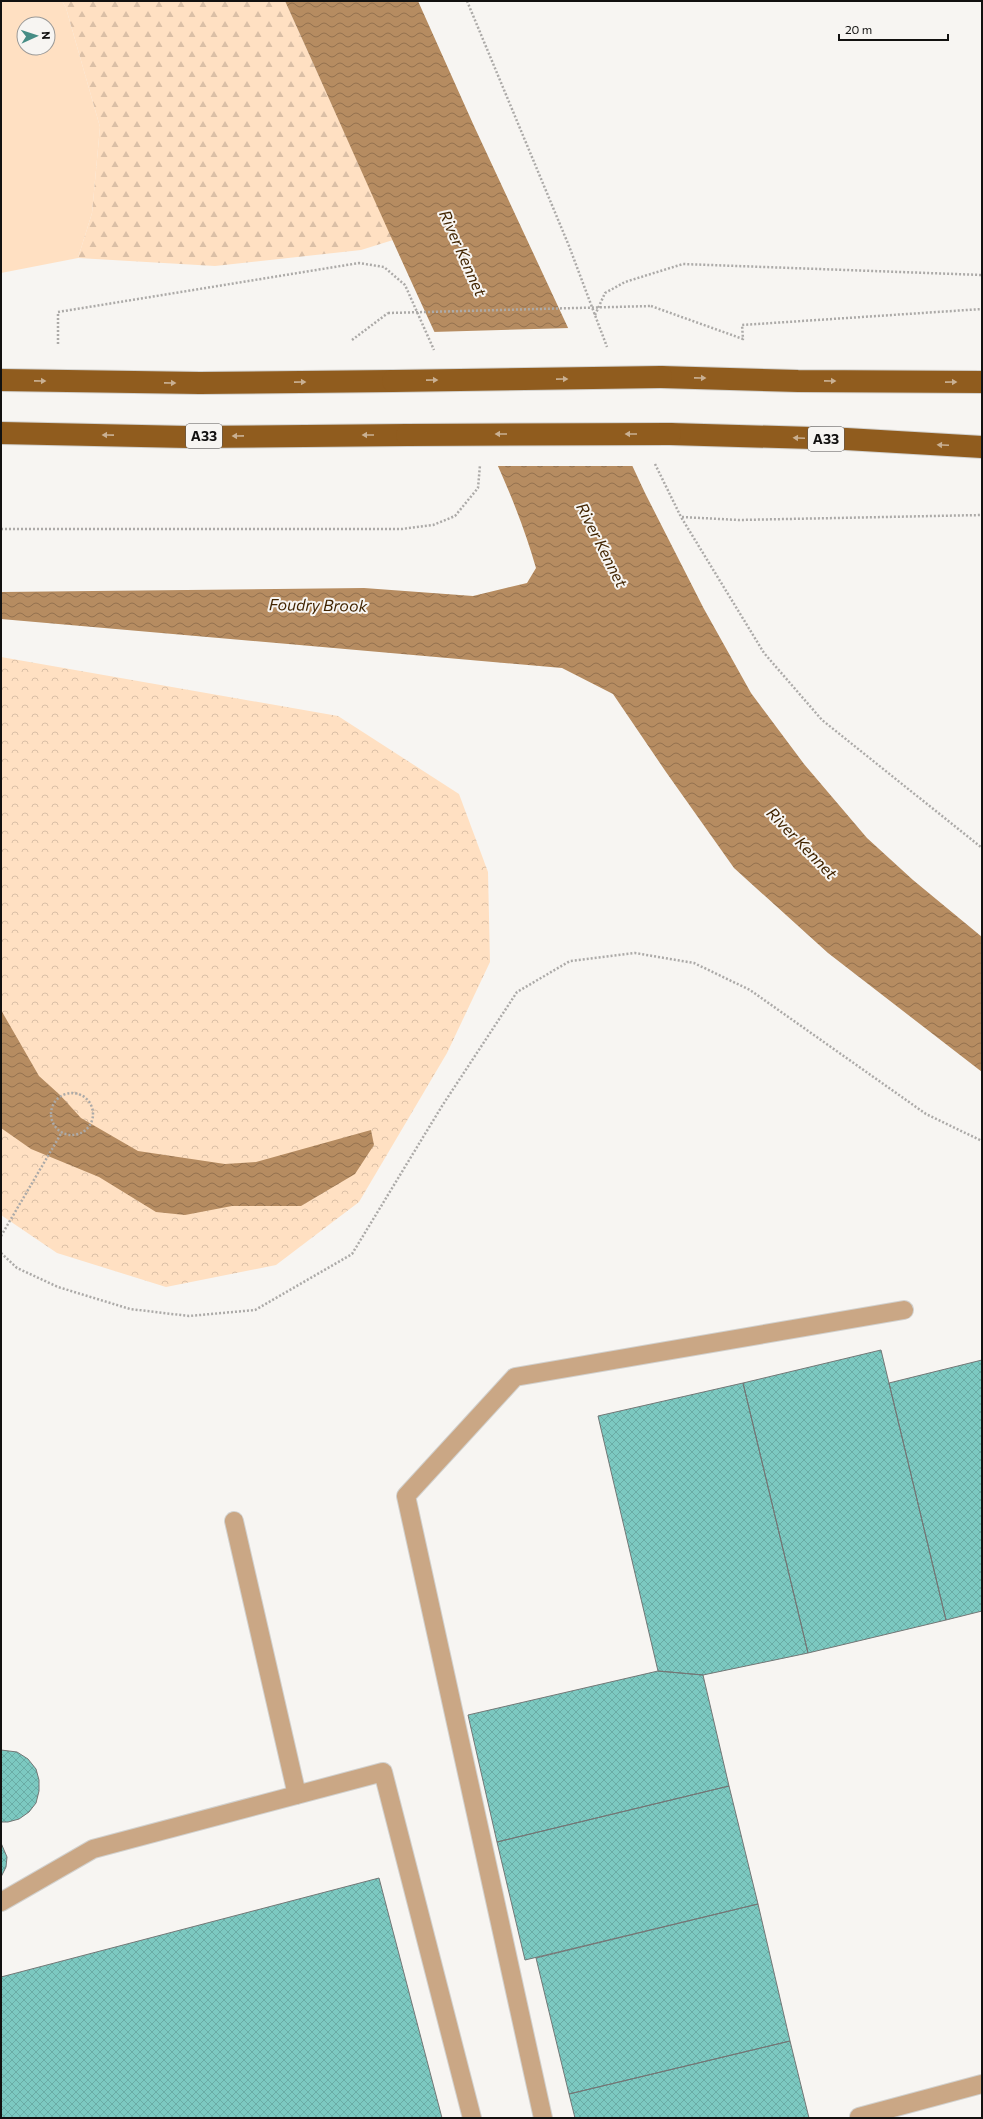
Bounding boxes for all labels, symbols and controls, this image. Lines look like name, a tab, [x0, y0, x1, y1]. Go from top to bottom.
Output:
north arrow	[16, 16, 56, 56]
scale bar	[839, 16, 948, 42]
text: 20 m	[845, 22, 872, 36]
text: N	[40, 31, 53, 40]
water label: River Kennet	[436, 207, 491, 299]
one-way arrow	[694, 375, 707, 381]
one-way arrow	[556, 376, 569, 382]
one-way arrow	[34, 377, 46, 384]
one-way arrow	[426, 377, 438, 384]
one-way arrow	[824, 378, 837, 384]
one-way arrow	[294, 379, 307, 385]
one-way arrow	[945, 379, 958, 385]
one-way arrow	[164, 380, 177, 386]
road number: A33	[186, 424, 222, 448]
road number: A33	[808, 427, 844, 451]
one-way arrow	[494, 431, 507, 437]
one-way arrow	[624, 431, 637, 437]
one-way arrow	[101, 432, 114, 438]
one-way arrow	[361, 432, 374, 438]
one-way arrow	[231, 433, 244, 439]
one-way arrow	[792, 435, 805, 441]
one-way arrow	[936, 442, 949, 448]
water label: River Kennet	[573, 499, 632, 591]
water label: Foudry Brook	[269, 594, 368, 615]
water label: River Kennet	[763, 803, 842, 883]

